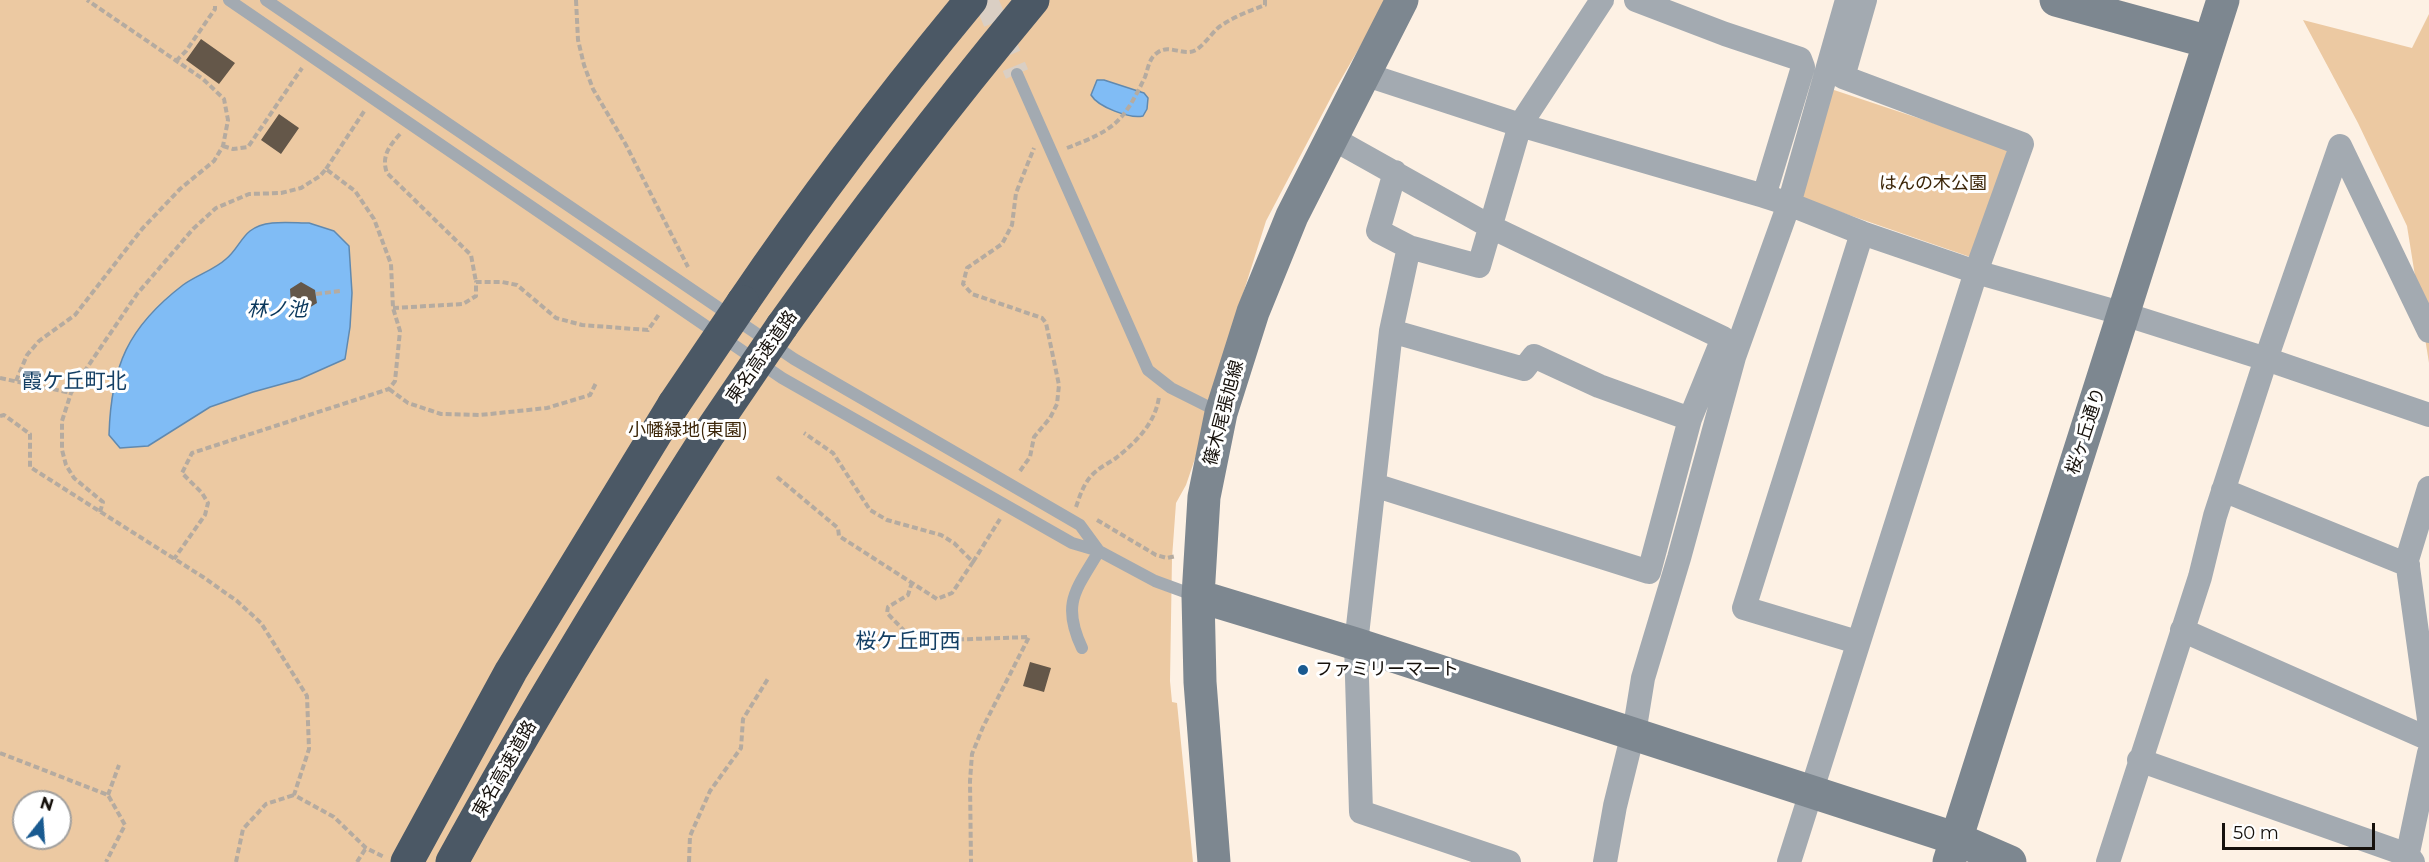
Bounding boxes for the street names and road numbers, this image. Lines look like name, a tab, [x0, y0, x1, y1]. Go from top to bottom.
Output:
street label: 東名高速道路	[722, 307, 802, 407]
street label: 篠木尾張旭線	[1200, 358, 1248, 468]
street label: 桜ヶ丘通り	[2062, 385, 2110, 477]
street label: 東名高速道路	[469, 717, 541, 821]

